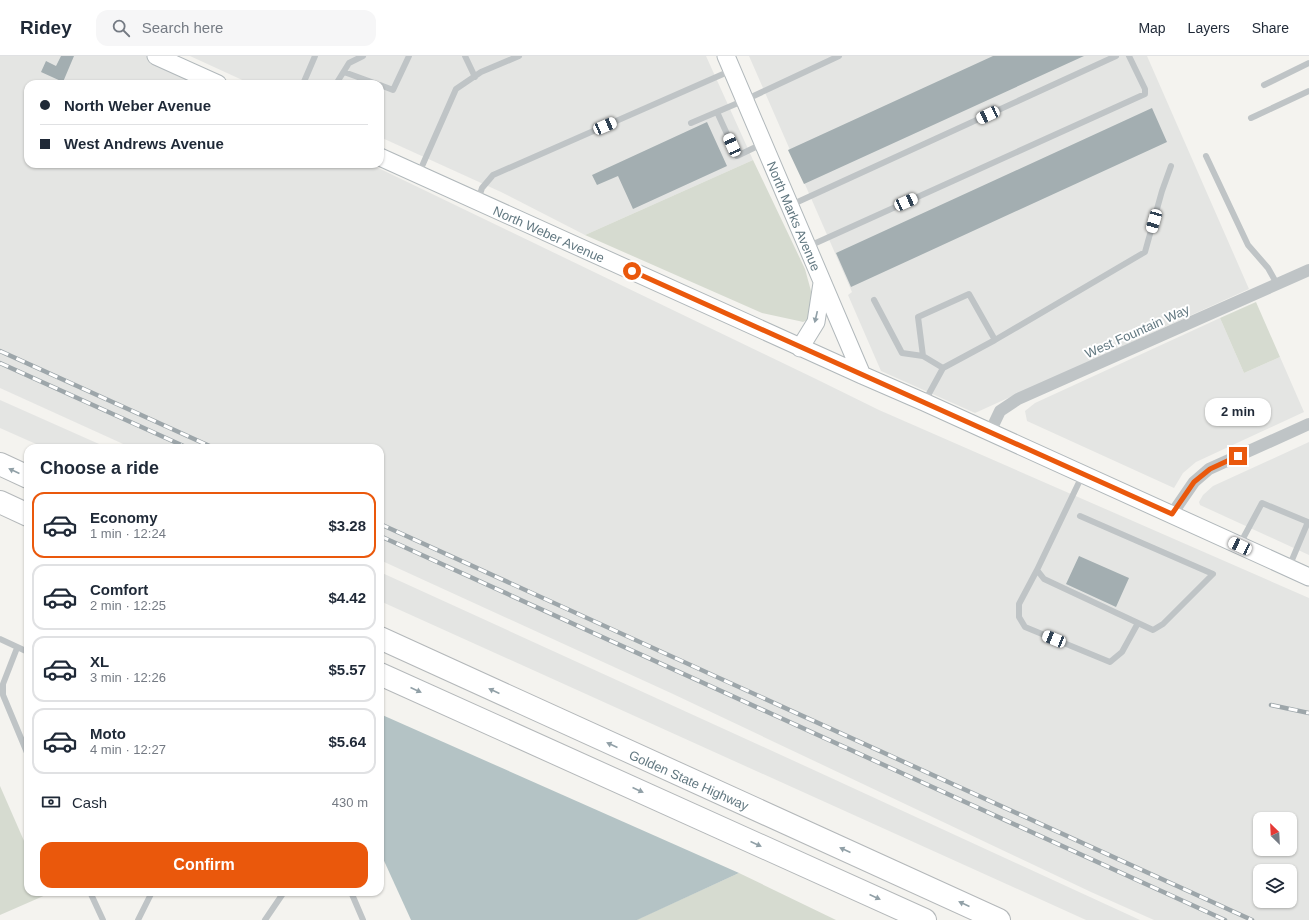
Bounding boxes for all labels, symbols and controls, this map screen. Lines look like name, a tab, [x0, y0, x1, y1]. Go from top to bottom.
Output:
search box	[96, 10, 376, 46]
text: Ridey	[20, 17, 72, 38]
icon: search	[110, 17, 132, 39]
text: Search here	[142, 19, 223, 36]
text: Map	[1138, 20, 1166, 36]
text: Layers	[1188, 20, 1230, 36]
text: Share	[1252, 20, 1289, 36]
text: North Weber Avenue	[64, 97, 211, 114]
car	[975, 104, 1001, 126]
car	[592, 116, 618, 136]
car	[722, 132, 742, 158]
text: West Andrews Avenue	[64, 135, 224, 152]
street label: North Marks Avenue	[764, 159, 823, 273]
car	[893, 192, 919, 212]
street label: North Weber Avenue	[491, 203, 607, 266]
car	[1145, 208, 1163, 234]
route start	[623, 262, 641, 280]
street label: West Fountain Way	[1083, 301, 1192, 361]
one-way arrow	[813, 311, 819, 323]
callout: 2 min	[1205, 398, 1271, 426]
text: 2 min	[1221, 404, 1255, 419]
route end	[1229, 447, 1247, 465]
text: Choose a ride	[40, 458, 159, 478]
one-way arrow	[8, 468, 20, 474]
icon: car	[42, 507, 78, 543]
text: Economy	[90, 509, 158, 526]
text: $3.28	[328, 517, 366, 534]
text: 1 min · 12:24	[90, 526, 166, 541]
car	[1227, 535, 1253, 557]
icon: car	[42, 579, 78, 615]
text: Comfort	[90, 581, 148, 598]
text: $4.42	[328, 589, 366, 606]
text: 2 min · 12:25	[90, 598, 166, 613]
car	[1041, 629, 1067, 649]
icon: car	[42, 651, 78, 687]
text: XL	[90, 653, 109, 670]
text: $5.57	[328, 661, 366, 678]
text: 3 min · 12:26	[90, 670, 166, 685]
one-way arrow	[410, 687, 422, 693]
one-way arrow	[487, 687, 499, 693]
icon: car	[42, 723, 78, 759]
text: Moto	[90, 725, 126, 742]
text: $5.64	[328, 733, 366, 750]
text: 4 min · 12:27	[90, 742, 166, 757]
one-way arrow	[606, 742, 618, 748]
street label: Golden State Highway	[627, 747, 751, 814]
one-way arrow	[632, 787, 643, 793]
icon: cash	[40, 791, 62, 813]
text: Cash	[72, 794, 107, 811]
text: 430 m	[332, 795, 368, 810]
north arrow	[1253, 812, 1297, 856]
map controls	[1253, 812, 1297, 908]
one-way arrow	[751, 841, 762, 847]
button: Confirm	[40, 842, 368, 888]
one-way arrow	[840, 847, 851, 853]
button: layers	[1253, 864, 1297, 908]
one-way arrow	[869, 894, 880, 900]
one-way arrow	[958, 901, 969, 907]

